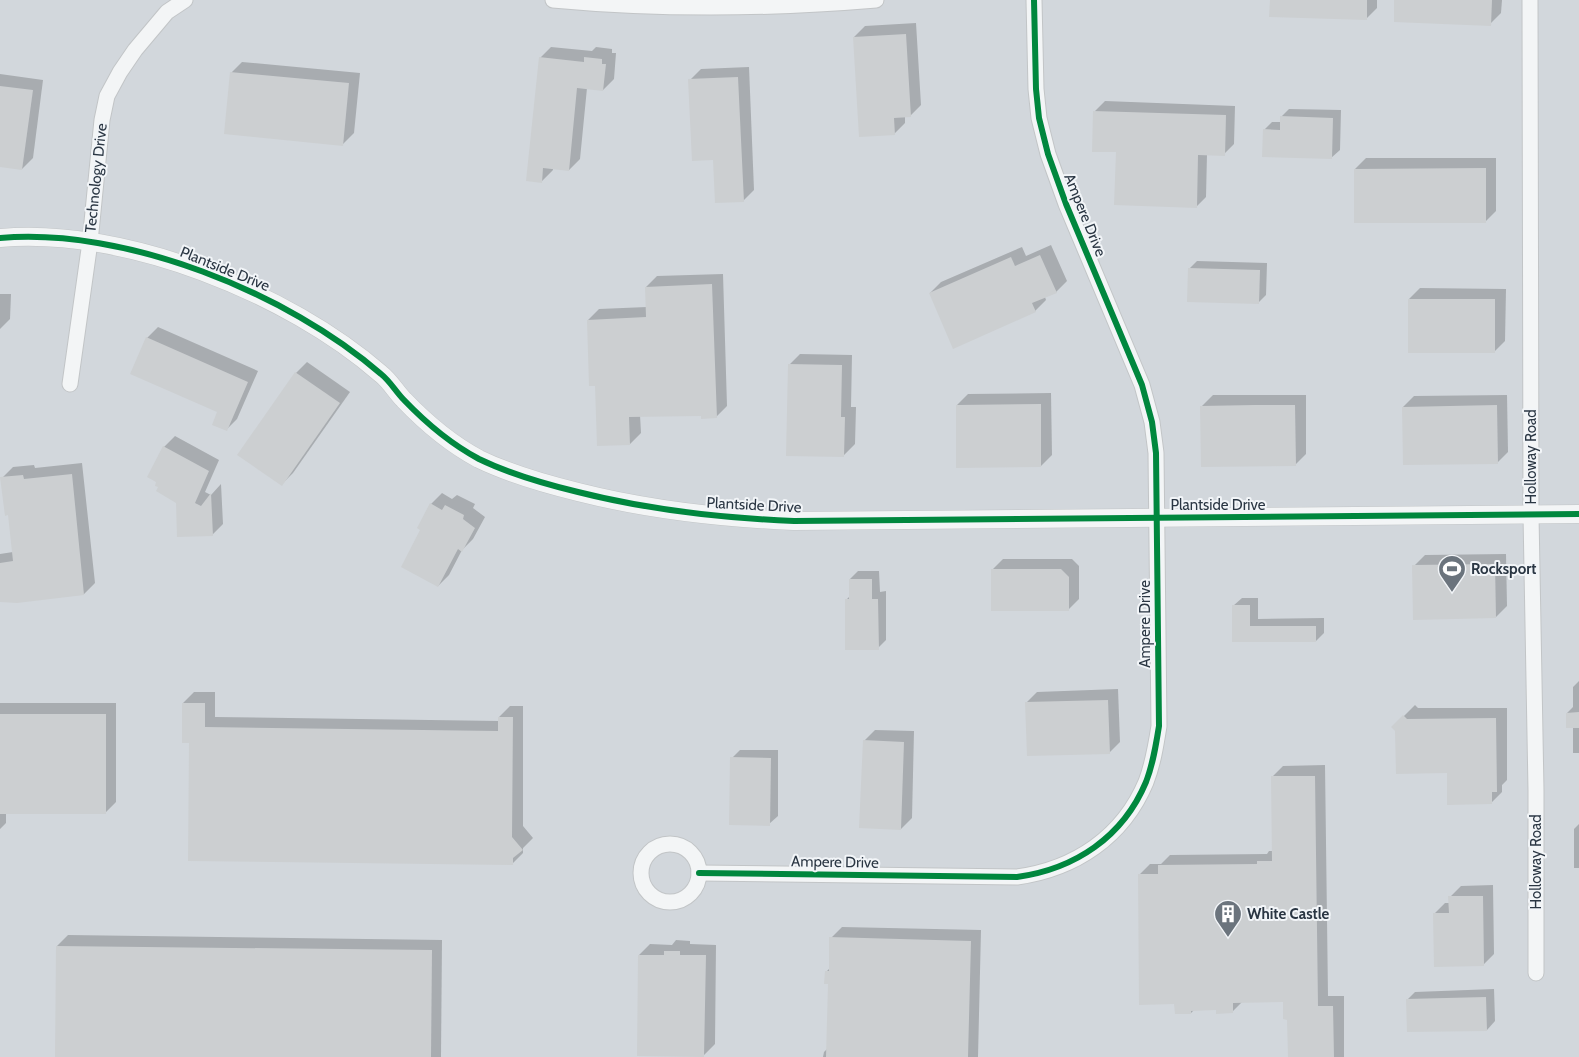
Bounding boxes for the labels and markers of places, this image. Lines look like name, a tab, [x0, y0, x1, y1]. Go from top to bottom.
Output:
sports icon: Rocksport	[1437, 554, 1467, 593]
place label: Rocksport	[1471, 560, 1536, 578]
building icon: White Castle	[1213, 899, 1243, 938]
place label: White Castle	[1247, 905, 1330, 923]

